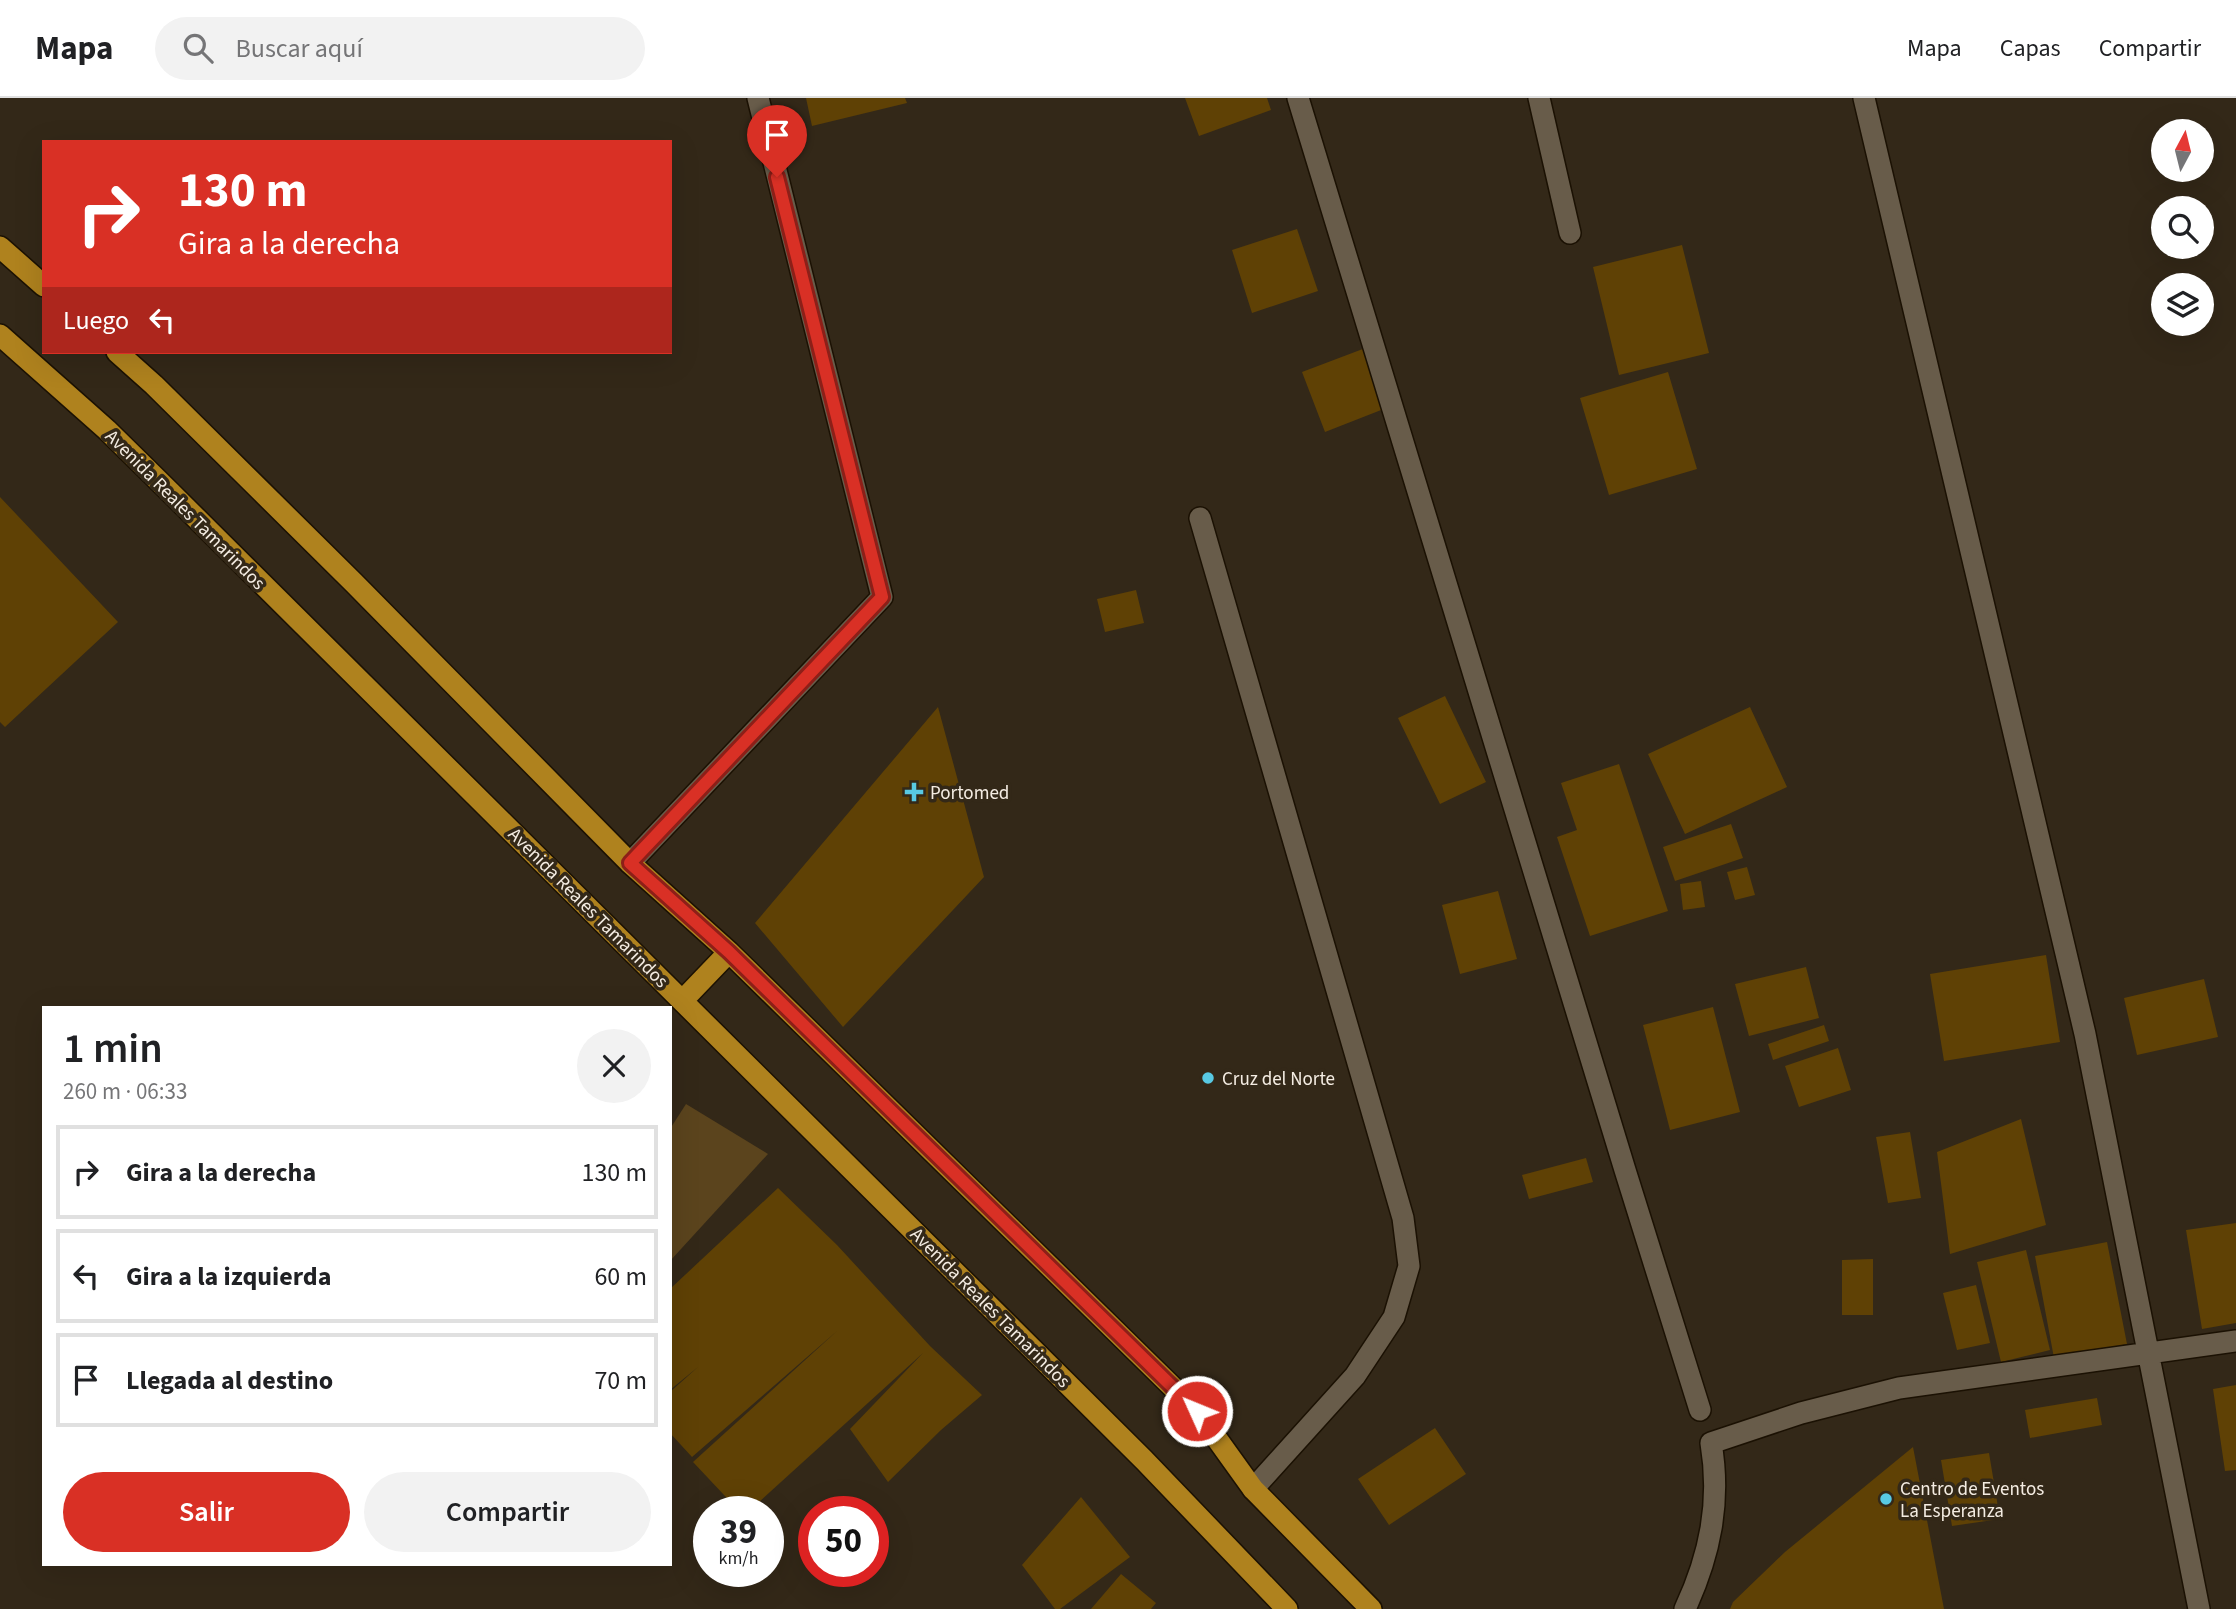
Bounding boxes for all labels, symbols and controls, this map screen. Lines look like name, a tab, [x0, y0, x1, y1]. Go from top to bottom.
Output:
search box	[155, 17, 645, 80]
text: Mapa	[35, 25, 113, 72]
icon: search	[179, 29, 217, 67]
text: Buscar aquí	[235, 30, 363, 67]
text: Mapa	[1907, 31, 1962, 66]
text: Capas	[2000, 31, 2061, 66]
text: Compartir	[2099, 31, 2201, 66]
pin	[747, 105, 807, 177]
icon: arrive	[758, 116, 796, 154]
north arrow	[2151, 119, 2214, 182]
map controls	[2151, 119, 2214, 336]
text: 130 m	[178, 156, 307, 226]
icon: right	[63, 168, 154, 259]
button: search	[2151, 196, 2214, 259]
text: Gira a la derecha	[178, 221, 400, 267]
button: layers	[2151, 273, 2214, 336]
icon: left	[143, 301, 181, 339]
text: Luego	[63, 302, 129, 339]
street label: Avenida Reales Tamarindos	[99, 424, 271, 596]
place label: Portomed	[930, 780, 1009, 807]
marker: Portomed	[904, 782, 924, 802]
street label: Avenida Reales Tamarindos	[502, 822, 674, 994]
text: 1 min	[63, 1019, 163, 1079]
button: close	[577, 1029, 651, 1103]
place label: Cruz del Norte	[1222, 1066, 1335, 1093]
marker: Cruz del Norte	[1200, 1070, 1216, 1086]
text: 260 m · 06:33	[63, 1075, 187, 1108]
icon: right	[67, 1153, 105, 1191]
text: Gira a la derecha	[126, 1154, 316, 1191]
text: 130 m	[581, 1154, 647, 1191]
street label: Avenida Reales Tamarindos	[904, 1222, 1076, 1394]
icon: left	[67, 1257, 105, 1295]
text: Gira a la izquierda	[126, 1258, 331, 1295]
text: 60 m	[594, 1258, 647, 1295]
icon: arrive	[67, 1361, 105, 1399]
text: Llegada al destino	[126, 1362, 333, 1399]
text: 70 m	[594, 1362, 647, 1399]
position arrow	[1160, 1374, 1234, 1448]
button: Salir	[63, 1472, 350, 1552]
button: Compartir	[364, 1472, 651, 1552]
place label: Centro de Eventos La Esperanza	[1900, 1476, 2044, 1525]
marker: Centro de Eventos La Esperanza	[1878, 1491, 1894, 1507]
speed limit sign: 50	[798, 1496, 889, 1587]
text: 39	[720, 1507, 757, 1557]
text: km/h	[719, 1546, 758, 1571]

